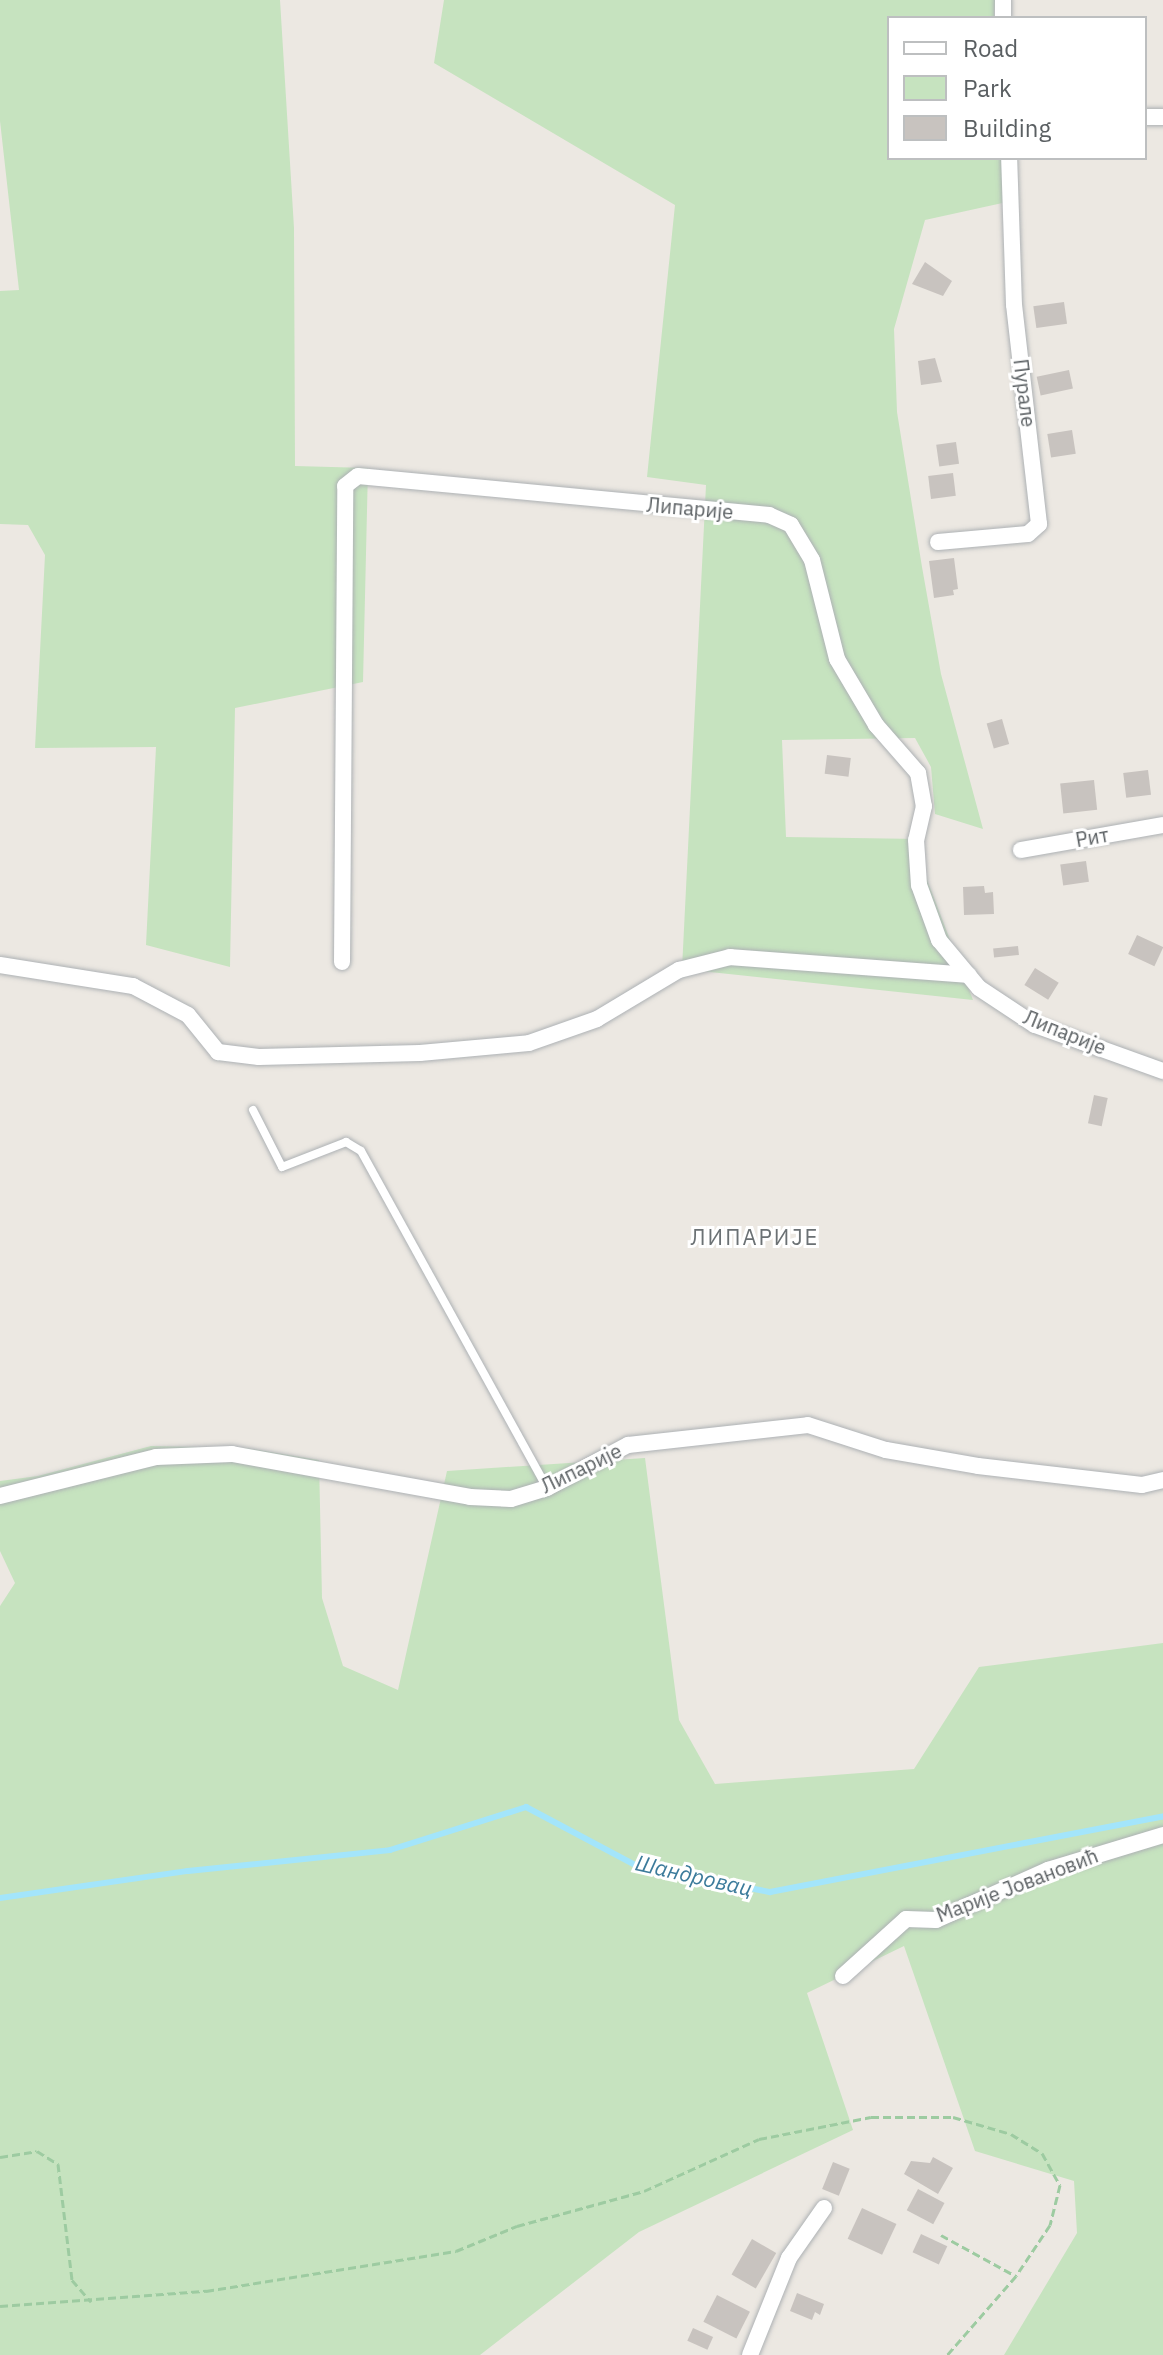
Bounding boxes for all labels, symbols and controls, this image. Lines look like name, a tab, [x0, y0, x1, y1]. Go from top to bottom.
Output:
legend	[887, 16, 1147, 160]
text: Road	[963, 32, 1018, 64]
text: Park	[963, 72, 1012, 104]
text: Building	[963, 112, 1051, 144]
street label: Пурале	[1009, 357, 1041, 429]
street label: Липарије	[646, 492, 734, 524]
street label: Рит	[1074, 822, 1110, 852]
street label: Липарије	[1020, 1005, 1110, 1059]
district label: ЛИПАРИЈЕ	[691, 1224, 819, 1250]
street label: Липарије	[537, 1438, 625, 1498]
street label: Марије Јовановић	[933, 1843, 1101, 1927]
water label: Шандровац	[633, 1849, 755, 1901]

